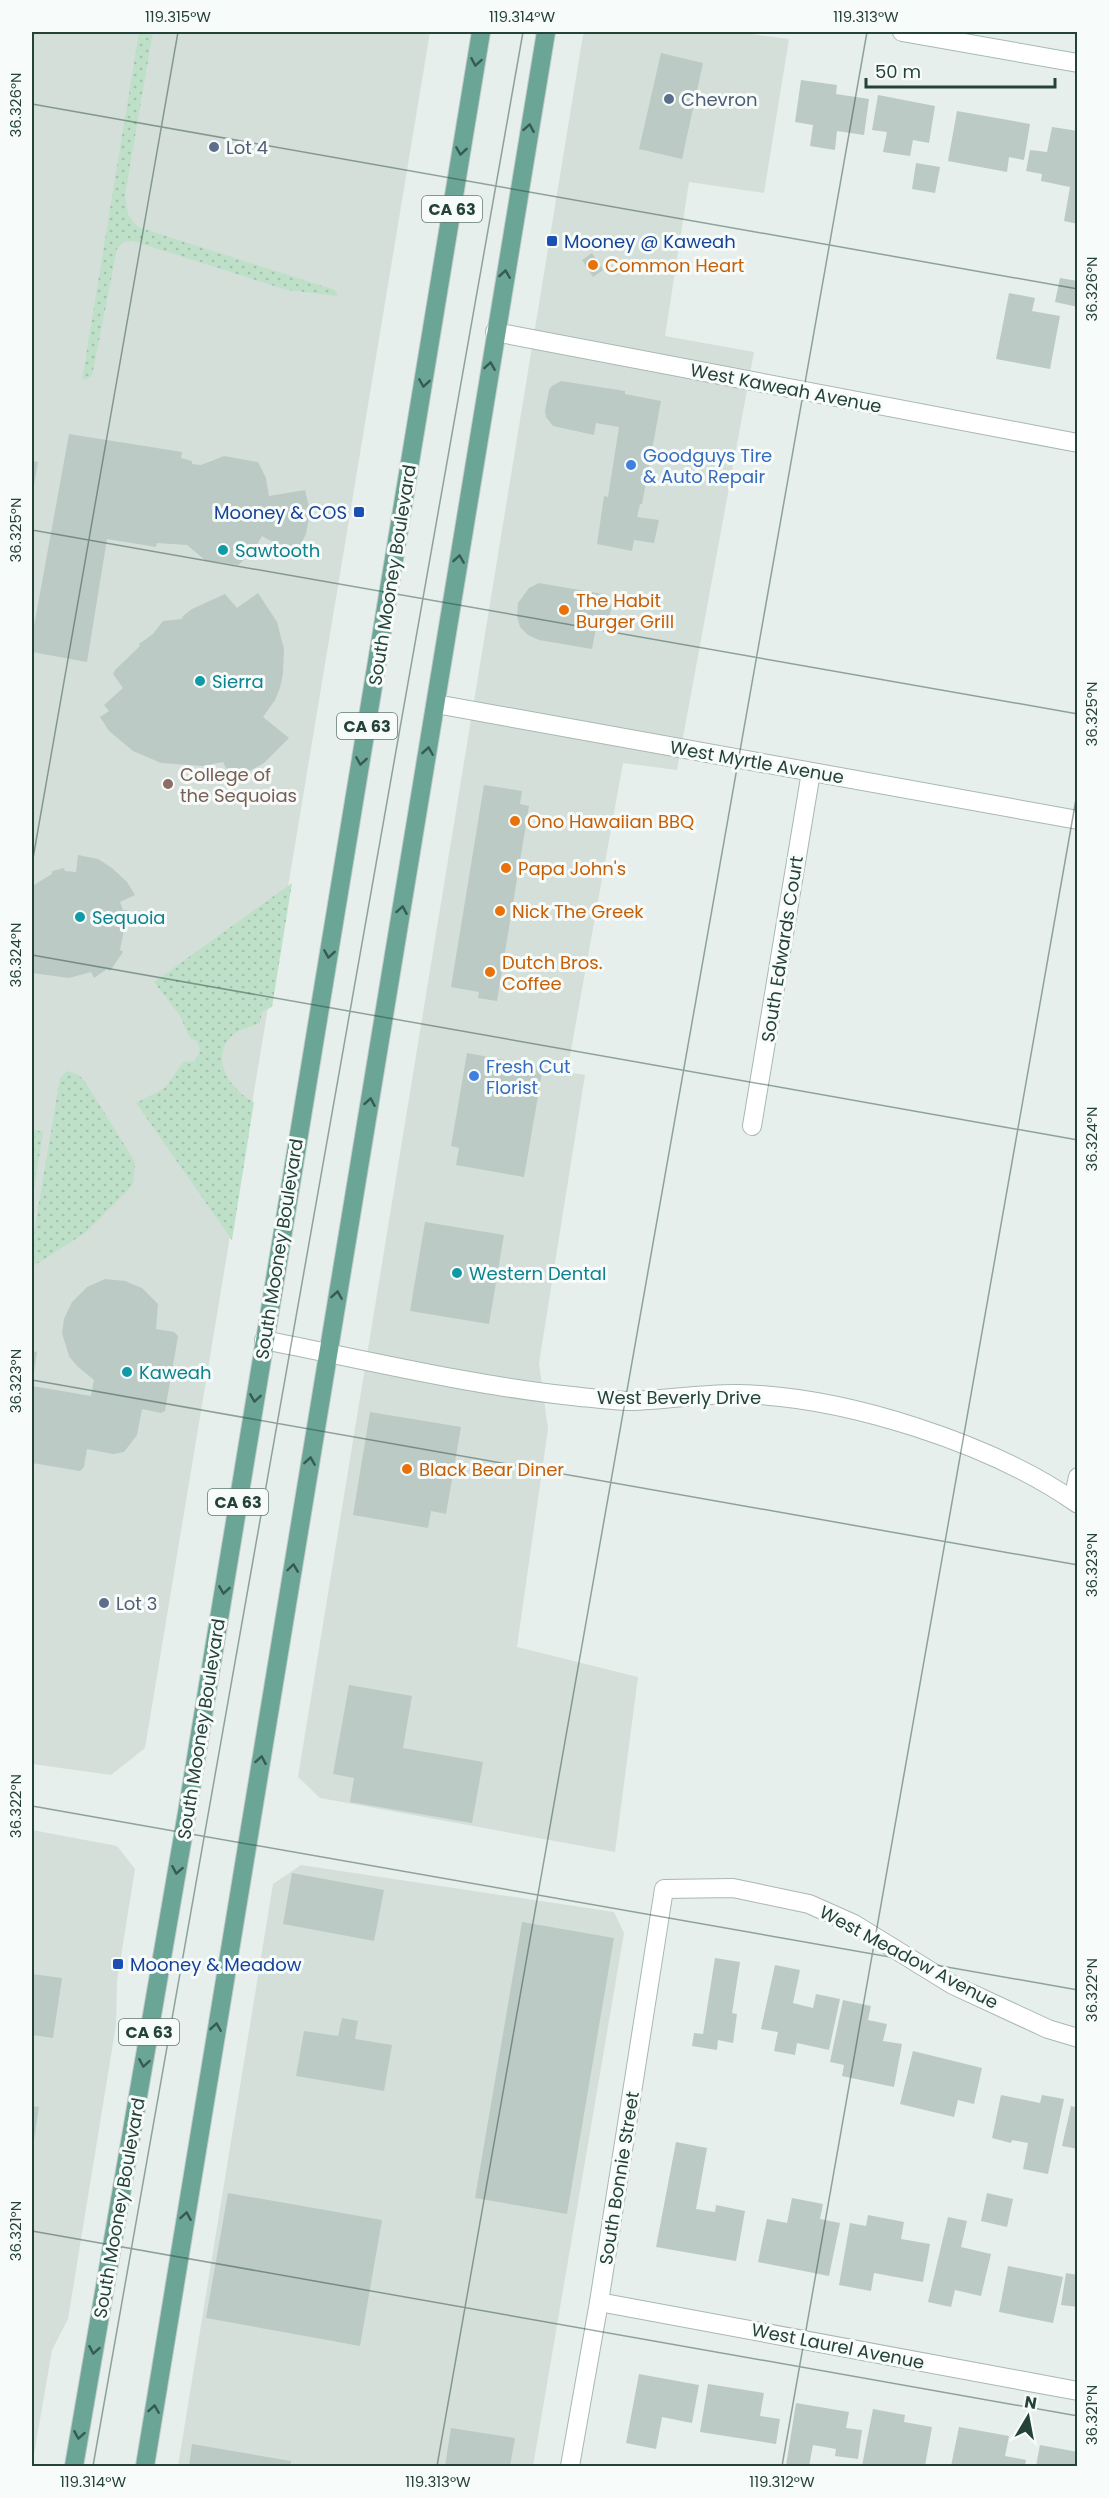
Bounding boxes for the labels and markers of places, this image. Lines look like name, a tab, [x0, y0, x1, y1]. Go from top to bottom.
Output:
place label: Chevron	[681, 87, 757, 112]
marker: Chevron	[662, 92, 676, 106]
place label: Lot 4	[226, 135, 268, 160]
marker: Lot 4	[207, 140, 221, 154]
place label: Mooney @ Kaweah	[564, 229, 736, 254]
marker: Mooney @ Kaweah	[545, 234, 559, 248]
place label: Common Heart	[605, 253, 744, 278]
marker: Common Heart	[586, 258, 600, 272]
place label: Goodguys Tire & Auto Repair	[643, 443, 772, 489]
marker: Goodguys Tire & Auto Repair	[624, 458, 638, 472]
place label: Mooney & COS	[214, 500, 347, 525]
marker: Mooney & COS	[352, 505, 366, 519]
place label: Sawtooth	[235, 538, 320, 563]
marker: Sawtooth	[216, 543, 230, 557]
place label: The Habit Burger Grill	[576, 588, 674, 634]
marker: The Habit Burger Grill	[557, 603, 571, 617]
place label: Sierra	[212, 669, 264, 694]
marker: Sierra	[193, 674, 207, 688]
place label: College of the Sequoias	[180, 762, 297, 808]
marker: College of the Sequoias	[161, 777, 175, 791]
place label: Ono Hawaiian BBQ	[527, 809, 694, 834]
marker: Ono Hawaiian BBQ	[508, 814, 522, 828]
place label: Papa John's	[518, 856, 626, 881]
marker: Papa John's	[499, 861, 513, 875]
place label: Nick The Greek	[512, 899, 644, 924]
marker: Nick The Greek	[493, 904, 507, 918]
place label: Sequoia	[92, 905, 166, 930]
marker: Sequoia	[73, 910, 87, 924]
place label: Dutch Bros. Coffee	[502, 950, 603, 996]
marker: Dutch Bros. Coffee	[483, 965, 497, 979]
place label: Fresh Cut Florist	[486, 1054, 571, 1100]
marker: Fresh Cut Florist	[467, 1069, 481, 1083]
place label: Western Dental	[469, 1261, 606, 1286]
marker: Western Dental	[450, 1266, 464, 1280]
place label: Kaweah	[139, 1360, 212, 1385]
marker: Kaweah	[120, 1365, 134, 1379]
place label: Black Bear Diner	[419, 1457, 564, 1482]
marker: Black Bear Diner	[400, 1462, 414, 1476]
place label: Lot 3	[116, 1591, 157, 1616]
marker: Lot 3	[97, 1596, 111, 1610]
place label: Mooney & Meadow	[130, 1952, 302, 1977]
marker: Mooney & Meadow	[111, 1957, 125, 1971]

